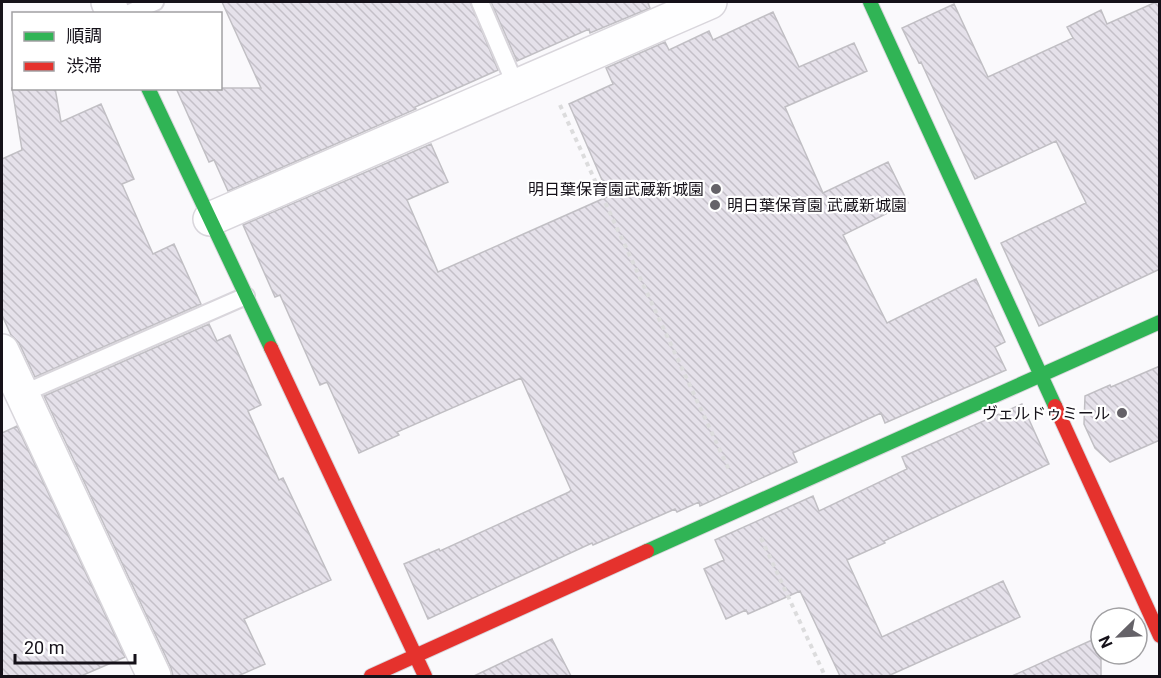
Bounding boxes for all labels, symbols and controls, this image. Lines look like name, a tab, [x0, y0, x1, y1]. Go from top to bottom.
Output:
legend	[12, 12, 222, 90]
text: 順調	[66, 25, 102, 46]
text: 渋滞	[66, 55, 102, 76]
place label: 明日葉保育園武蔵新城園	[528, 180, 704, 199]
marker: 明日葉保育園武蔵新城園	[709, 182, 723, 196]
place label: 明日葉保育園 武蔵新城園	[727, 196, 907, 215]
marker: 明日葉保育園 武蔵新城園	[708, 198, 722, 212]
place label: ヴェルドゥミール	[982, 404, 1110, 423]
marker: ヴェルドゥミール	[1115, 406, 1129, 420]
north arrow	[1089, 606, 1149, 666]
scale bar	[15, 627, 135, 665]
text: N	[1095, 633, 1117, 651]
text: 20 m	[24, 637, 64, 658]

